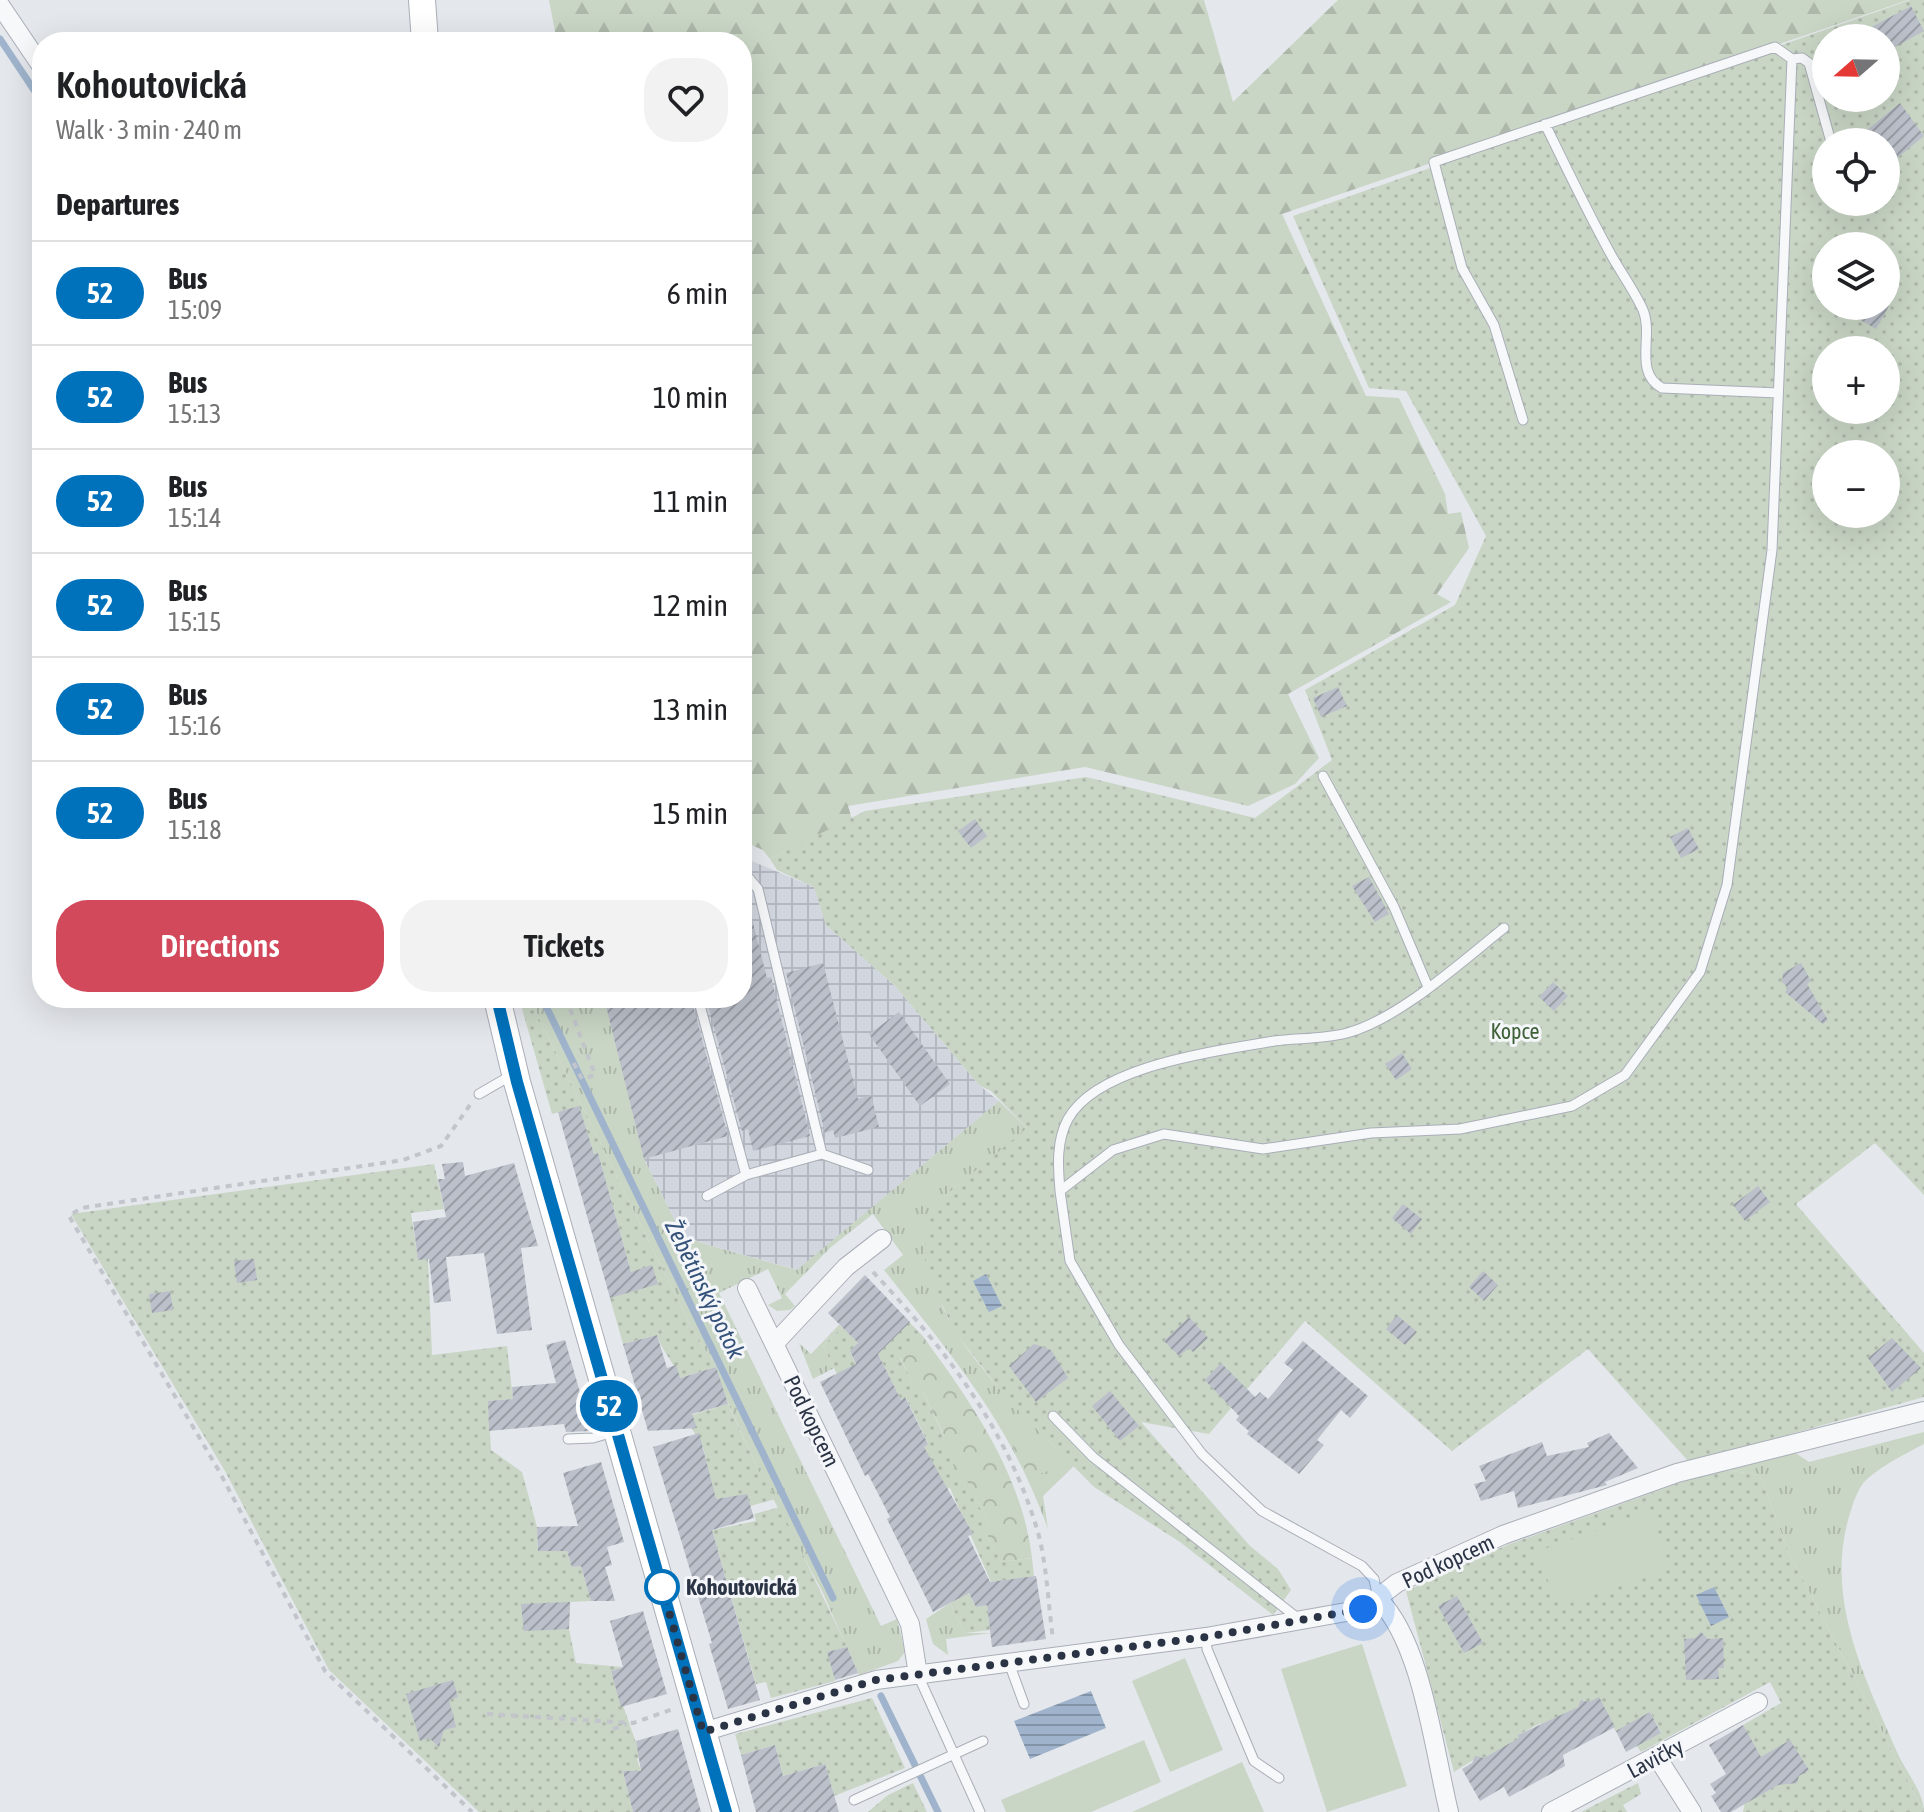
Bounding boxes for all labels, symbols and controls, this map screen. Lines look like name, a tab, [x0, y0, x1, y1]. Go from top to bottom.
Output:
north arrow	[1812, 24, 1900, 112]
map controls	[1812, 24, 1900, 528]
button: heart	[644, 58, 728, 142]
text: Kohoutovická	[56, 63, 247, 106]
text: Walk · 3 min · 240 m	[56, 115, 242, 145]
button: locate	[1812, 128, 1900, 216]
text: Departures	[56, 187, 179, 221]
button: layers	[1812, 232, 1900, 320]
text: Bus	[168, 261, 207, 295]
text: 6 min	[667, 276, 728, 310]
text: 52	[87, 277, 113, 309]
text: 15:09	[168, 295, 222, 325]
button: +	[1812, 336, 1900, 424]
text: Bus	[168, 365, 207, 399]
text: 10 min	[653, 380, 728, 414]
text: 52	[87, 381, 113, 413]
text: 15:13	[168, 399, 222, 429]
button: −	[1812, 440, 1900, 528]
text: Bus	[168, 469, 207, 503]
text: 11 min	[653, 484, 728, 518]
text: 52	[87, 485, 113, 517]
text: 15:14	[168, 503, 222, 533]
text: Bus	[168, 573, 207, 607]
text: 12 min	[653, 588, 728, 622]
text: 52	[87, 589, 113, 621]
text: 15:15	[168, 607, 222, 637]
text: Bus	[168, 677, 207, 711]
text: 13 min	[653, 692, 728, 726]
text: 52	[87, 693, 113, 725]
text: 15:16	[168, 711, 222, 741]
text: Bus	[168, 781, 207, 815]
text: 15 min	[653, 796, 728, 830]
text: 52	[87, 797, 113, 829]
text: 15:18	[168, 815, 222, 845]
button: Directions	[56, 900, 384, 992]
button: Tickets	[400, 900, 728, 992]
park label: Kopce	[1490, 1018, 1540, 1044]
water label: Žebětínský potok	[660, 1215, 751, 1363]
street label: Pod kopcem	[779, 1371, 845, 1471]
line badge: 52	[573, 1380, 645, 1432]
text: 52	[596, 1390, 622, 1422]
street label: Pod kopcem	[1398, 1528, 1498, 1594]
marker: Kohoutovická	[645, 1570, 679, 1604]
place label: Kohoutovická	[686, 1574, 797, 1600]
your location	[1343, 1589, 1383, 1629]
street label: Lavičky	[1623, 1732, 1687, 1784]

